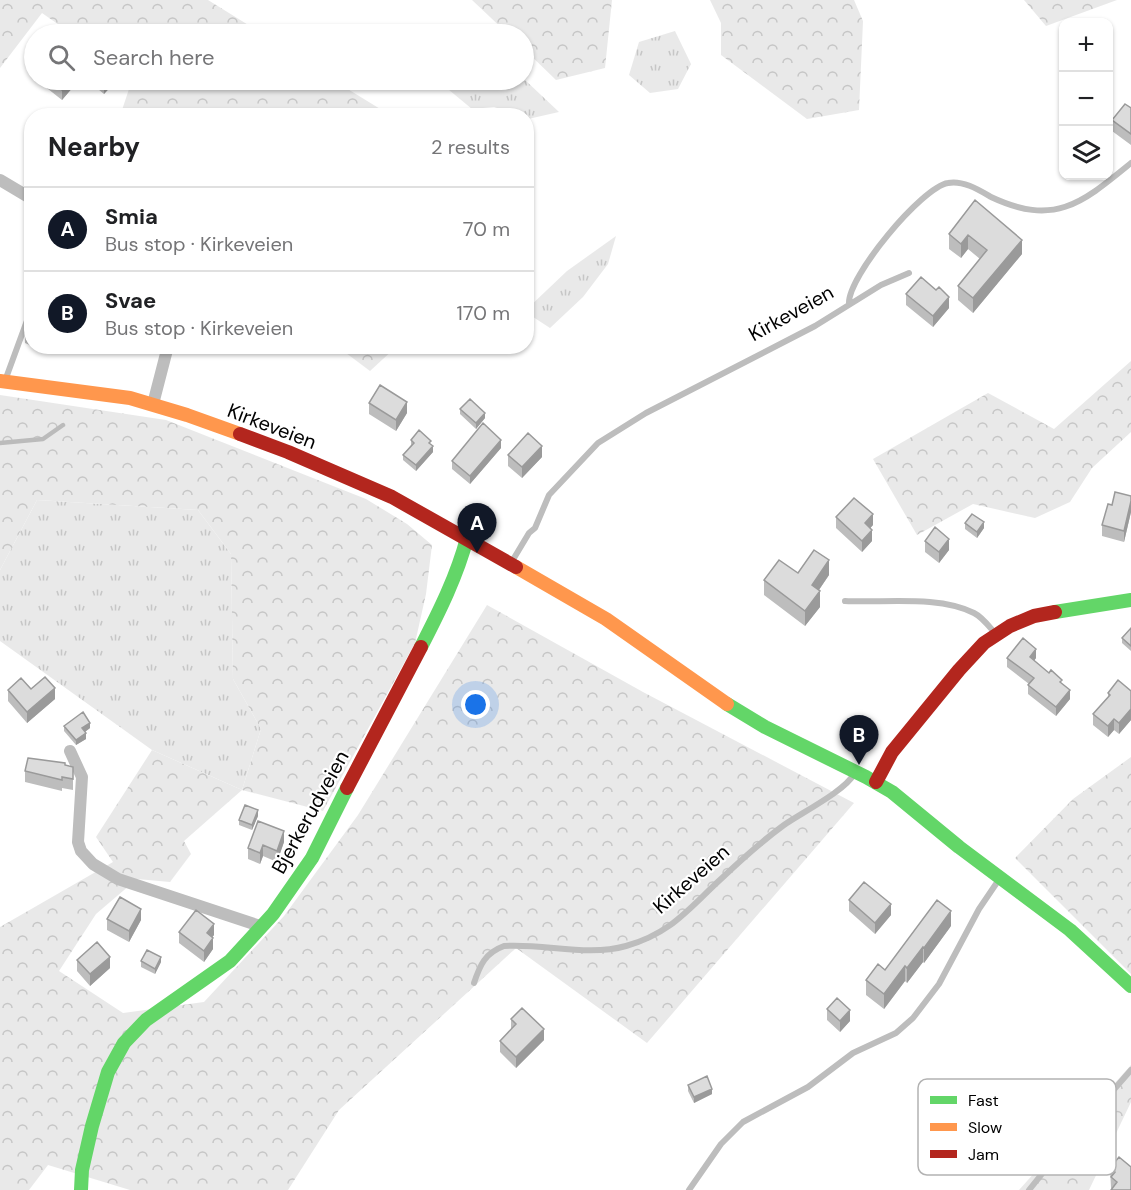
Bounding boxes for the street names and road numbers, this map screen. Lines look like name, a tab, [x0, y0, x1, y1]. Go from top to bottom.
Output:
street label: Kirkeveien	[744, 279, 838, 347]
street label: Kirkeveien	[224, 397, 320, 455]
street label: Bjerkerudveien	[265, 746, 355, 878]
street label: Kirkeveien	[647, 839, 735, 919]

